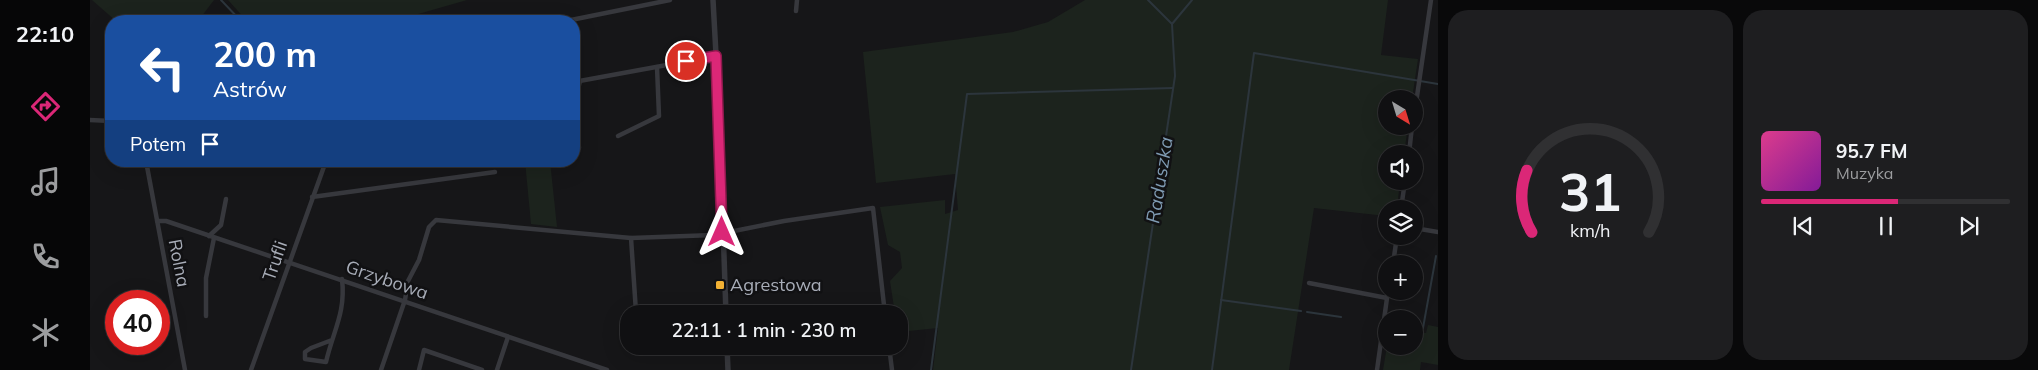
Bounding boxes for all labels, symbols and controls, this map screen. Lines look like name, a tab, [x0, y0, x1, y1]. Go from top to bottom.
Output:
text: 22:10	[16, 20, 74, 48]
text: 200 m	[213, 32, 317, 76]
icon: left	[130, 35, 195, 100]
pin	[665, 40, 707, 82]
icon: arrive	[672, 47, 700, 75]
text: Astrów	[213, 75, 287, 103]
icon: directions	[28, 89, 63, 124]
north arrow	[1378, 90, 1422, 135]
map controls	[1378, 90, 1423, 355]
icon: arrive	[196, 130, 224, 158]
text: Potem	[130, 132, 186, 156]
water label: Raduszka	[1140, 135, 1178, 225]
text: 95.7 FM	[1836, 139, 1908, 163]
button: sound	[1378, 145, 1423, 190]
text: 31	[1559, 159, 1622, 224]
text: Muzyka	[1836, 163, 1893, 183]
icon: music	[28, 164, 63, 199]
button: layers	[1378, 200, 1423, 245]
position arrow	[695, 205, 747, 257]
icon: previous	[1789, 212, 1817, 240]
icon: pause	[1872, 212, 1900, 240]
icon: next	[1955, 212, 1983, 240]
text: km/h	[1570, 219, 1611, 241]
street label: Rolna	[164, 237, 195, 289]
street label: Trufli	[257, 238, 292, 284]
icon: phone	[28, 239, 63, 274]
street label: Grzybowa	[343, 255, 431, 304]
button: +	[1378, 255, 1423, 300]
place label: Agrestowa	[730, 273, 822, 296]
marker: Agrestowa	[714, 279, 726, 291]
speed limit sign: 40	[105, 290, 170, 355]
button: −	[1378, 310, 1423, 355]
icon: climate	[28, 315, 63, 350]
text: 22:11 · 1 min · 230 m	[671, 318, 857, 342]

